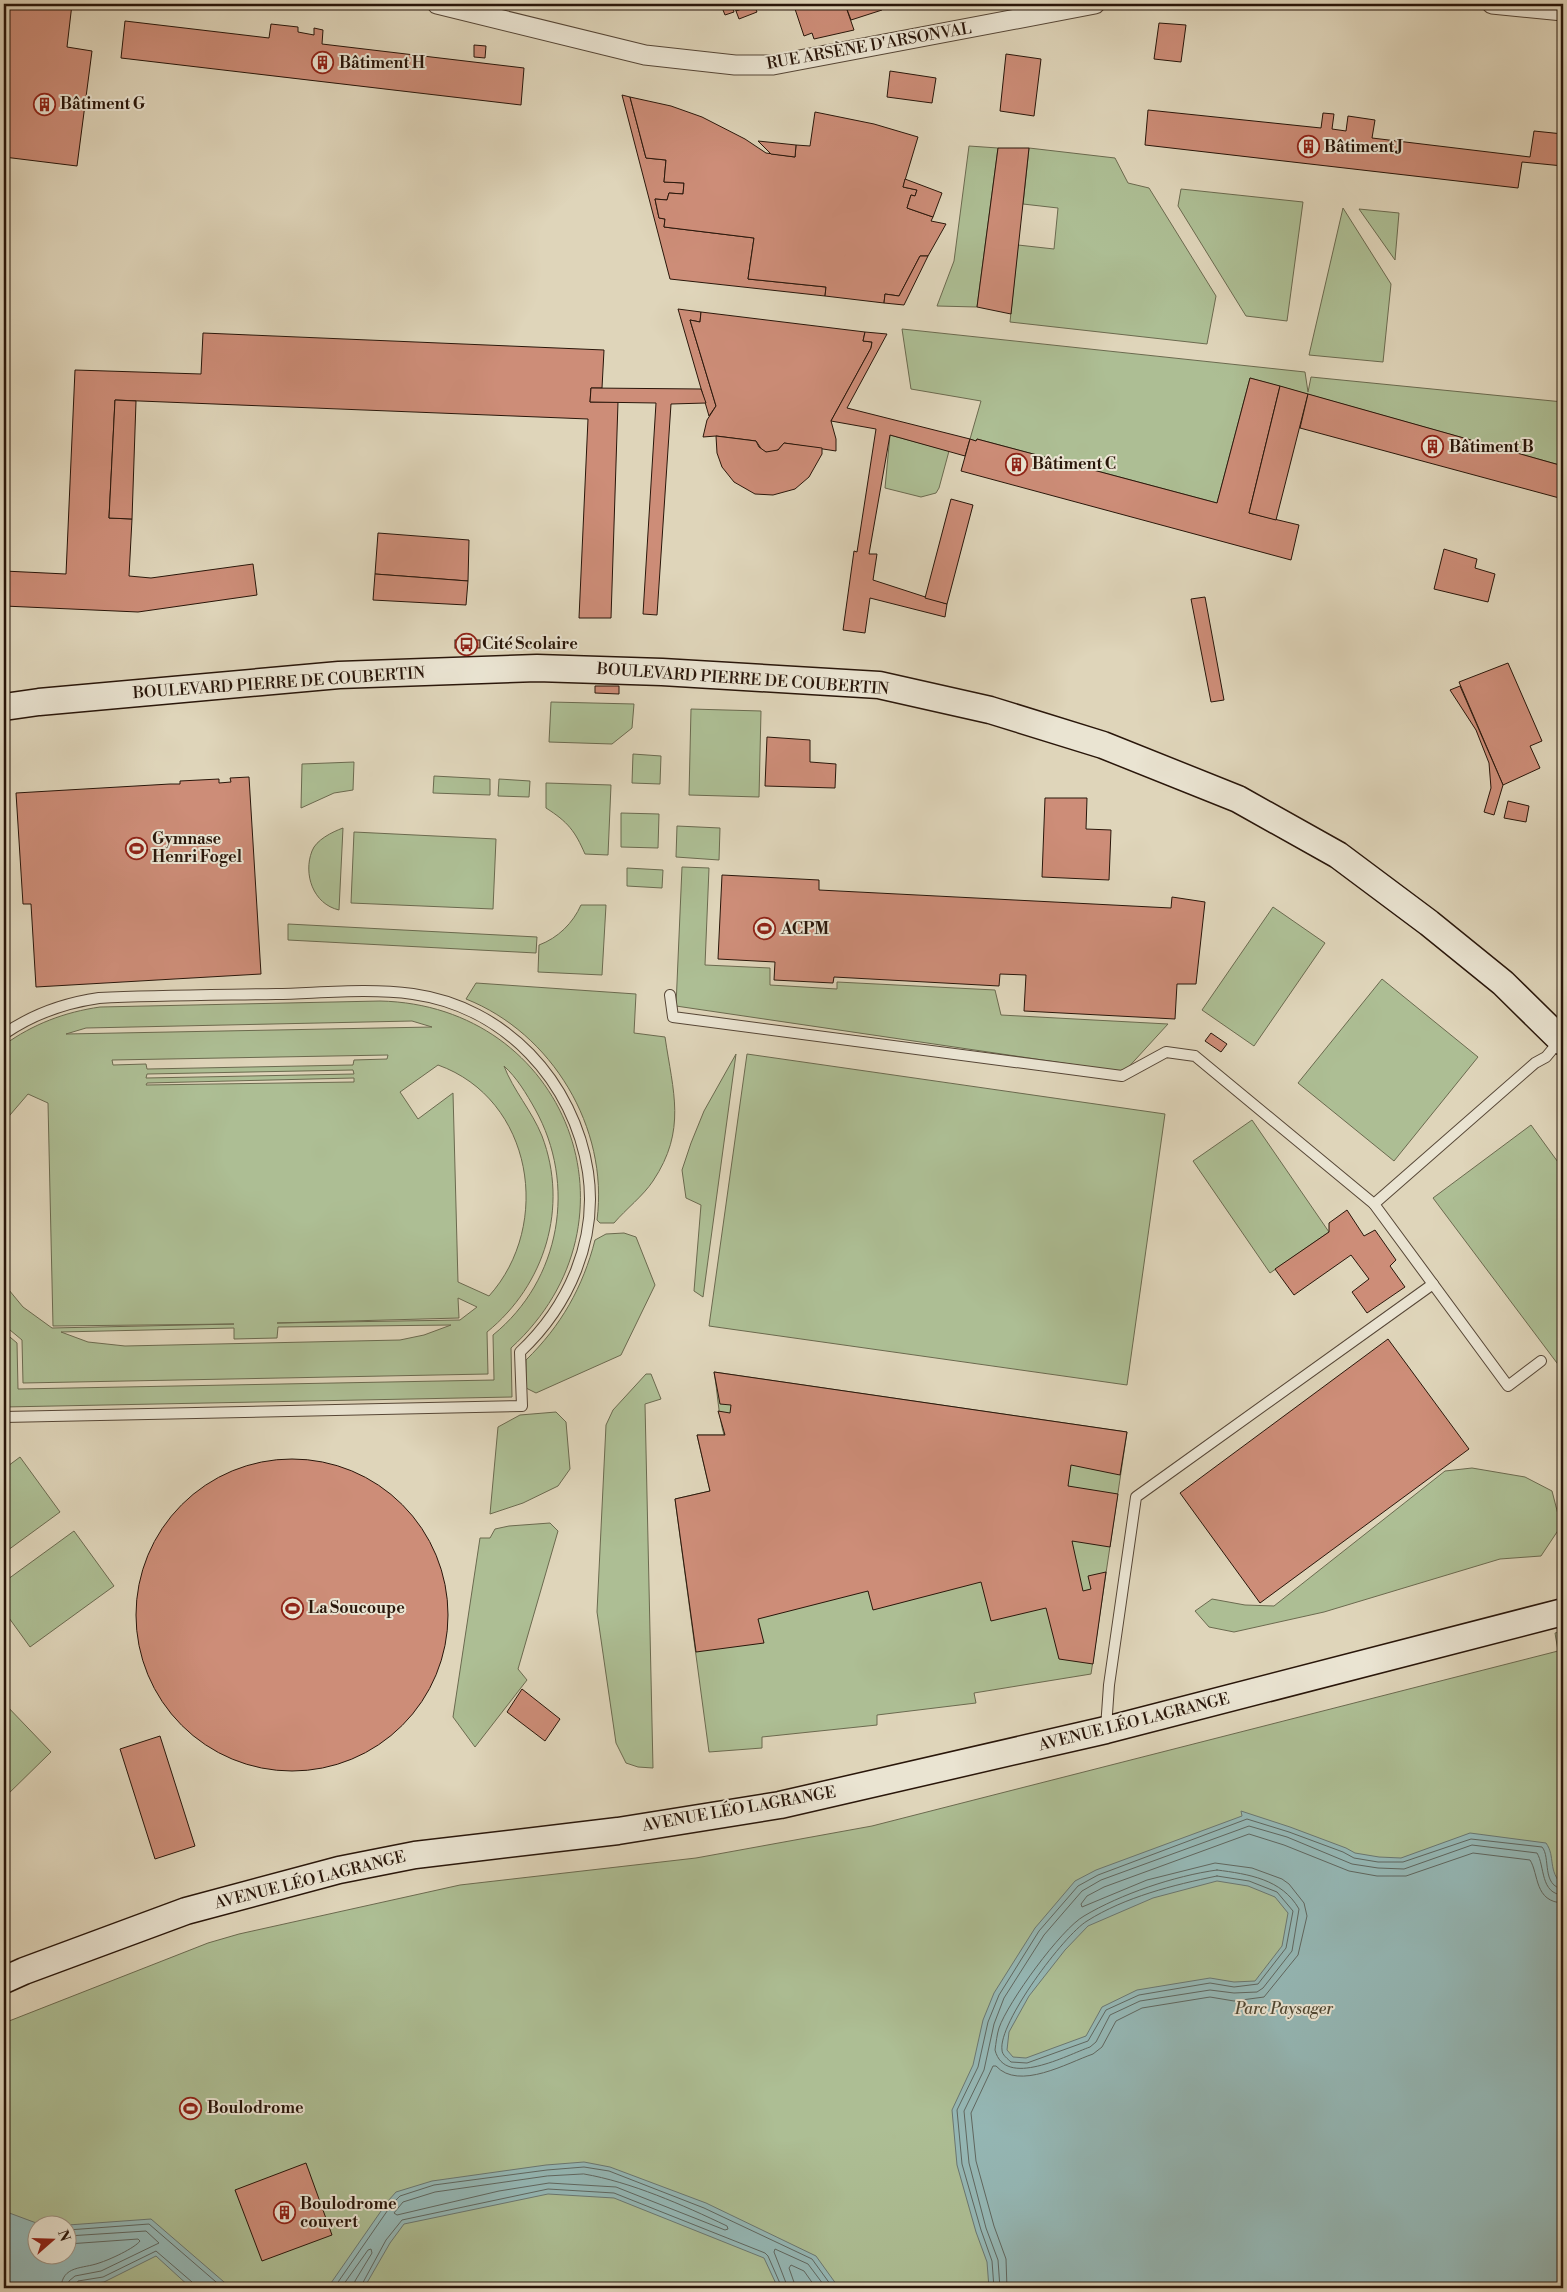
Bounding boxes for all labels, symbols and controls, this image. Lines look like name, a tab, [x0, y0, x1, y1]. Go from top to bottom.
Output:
street label: RUE ARSÈNE D'ARSONVAL	[764, 16, 974, 74]
building icon: Bâtiment H	[311, 51, 335, 75]
place label: Bâtiment H	[339, 53, 425, 73]
building icon: Bâtiment G	[32, 92, 56, 116]
place label: Bâtiment G	[60, 94, 146, 114]
building icon: Bâtiment J	[1296, 135, 1320, 159]
place label: Bâtiment J	[1324, 137, 1403, 157]
building icon: Bâtiment B	[1421, 435, 1445, 459]
place label: Bâtiment B	[1449, 437, 1534, 457]
building icon: Bâtiment C	[1004, 452, 1028, 476]
place label: Bâtiment C	[1032, 454, 1116, 474]
bus stop icon: Cité Scolaire	[454, 632, 478, 656]
place label: Cité Scolaire	[482, 634, 578, 654]
street label: BOULEVARD PIERRE DE COUBERTIN	[595, 659, 890, 699]
street label: BOULEVARD PIERRE DE COUBERTIN	[131, 663, 426, 703]
place label: Gymnase Henri Fogel	[152, 829, 243, 867]
sports icon: Gymnase Henri Fogel	[124, 836, 148, 860]
sports icon: ACPM	[753, 917, 777, 941]
place label: ACPM	[780, 919, 829, 939]
sports icon: La Soucoupe	[280, 1596, 304, 1620]
place label: La Soucoupe	[308, 1598, 405, 1618]
street label: AVENUE LÉO LAGRANGE	[1035, 1687, 1232, 1756]
street label: AVENUE LÉO LAGRANGE	[639, 1780, 837, 1836]
street label: AVENUE LÉO LAGRANGE	[211, 1845, 408, 1914]
park label: Parc Paysager	[1234, 1999, 1334, 2019]
sports icon: Boulodrome	[179, 2096, 203, 2120]
place label: Boulodrome	[207, 2098, 304, 2118]
place label: Boulodrome couvert	[300, 2194, 397, 2232]
building icon: Boulodrome couvert	[272, 2201, 296, 2225]
north arrow	[28, 2214, 78, 2264]
text: N	[53, 2228, 74, 2244]

